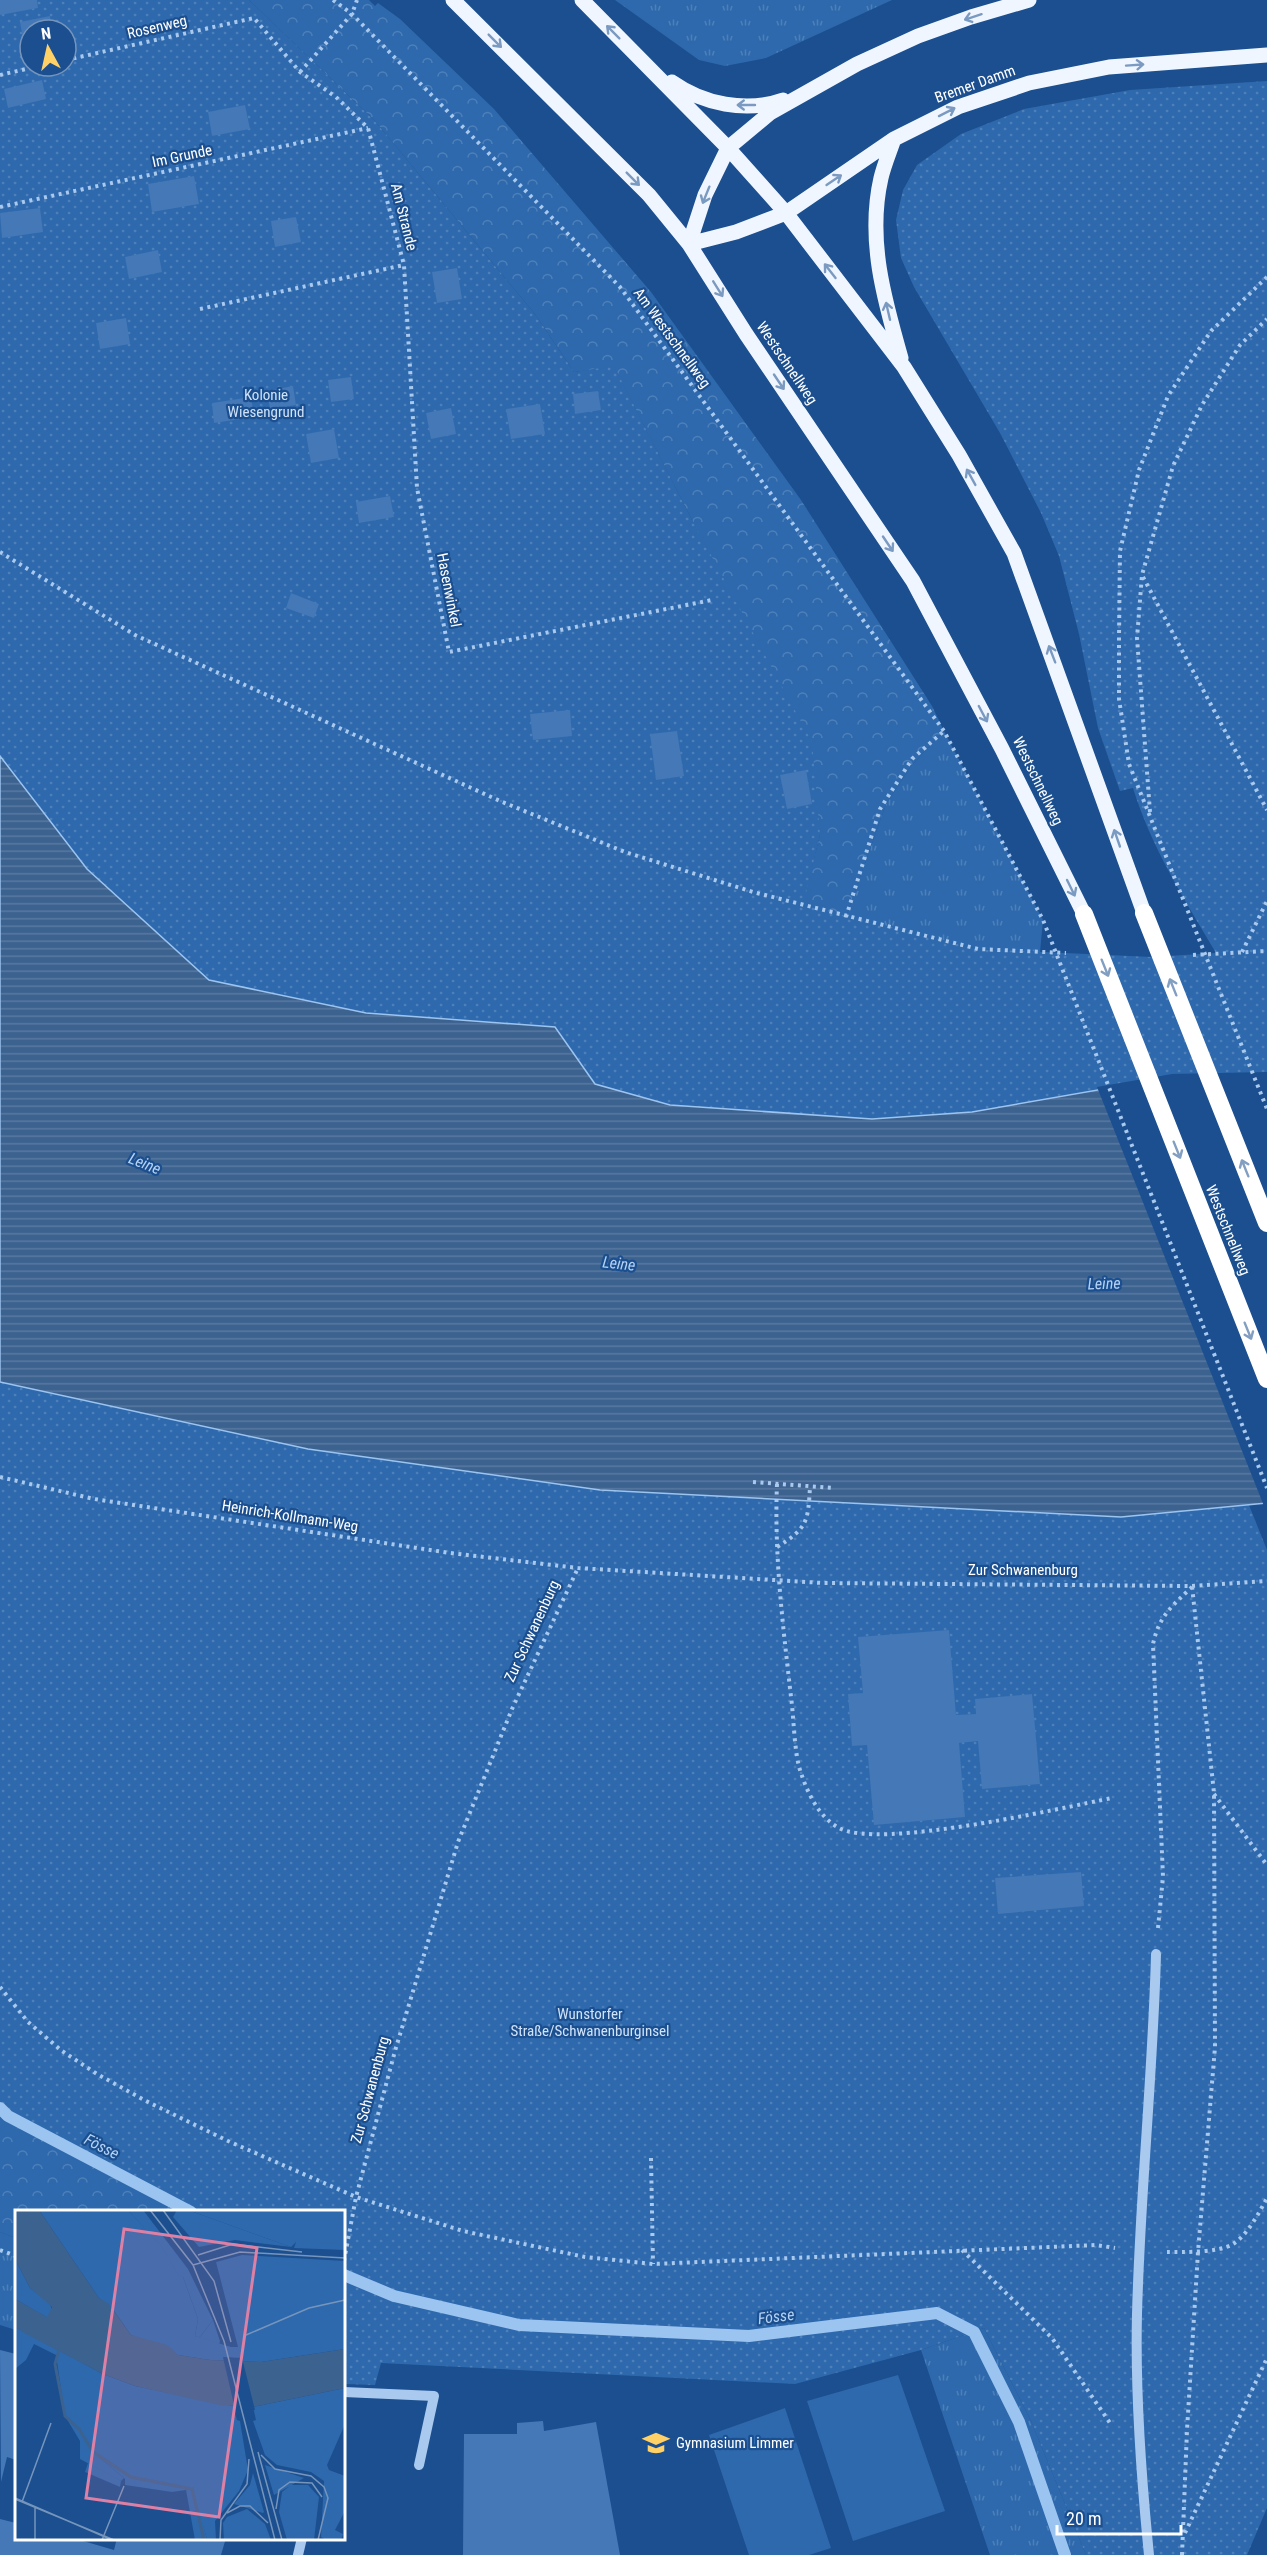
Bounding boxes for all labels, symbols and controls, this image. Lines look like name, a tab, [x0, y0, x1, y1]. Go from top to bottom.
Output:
street label: Rosenweg	[125, 11, 189, 43]
one-way arrow	[964, 12, 983, 23]
north arrow	[18, 18, 78, 78]
text: N	[40, 24, 52, 44]
one-way arrow	[606, 24, 621, 39]
one-way arrow	[487, 34, 502, 48]
one-way arrow	[1125, 60, 1144, 71]
street label: Bremer Damm	[932, 61, 1018, 107]
one-way arrow	[736, 99, 756, 111]
one-way arrow	[937, 106, 955, 118]
street label: Im Grunde	[150, 141, 214, 171]
one-way arrow	[625, 171, 640, 186]
one-way arrow	[825, 174, 842, 186]
street label: Am Strande	[387, 181, 421, 253]
one-way arrow	[699, 185, 710, 204]
one-way arrow	[823, 264, 836, 280]
one-way arrow	[712, 280, 724, 297]
street label: Am Westschnellweg	[630, 284, 714, 392]
one-way arrow	[882, 302, 894, 321]
street label: Westschnellweg	[753, 318, 821, 408]
one-way arrow	[772, 374, 785, 391]
park label: Kolonie Wiesengrund	[228, 386, 304, 421]
one-way arrow	[965, 469, 977, 486]
one-way arrow	[882, 535, 894, 551]
street label: Hasenwinkel	[433, 551, 465, 629]
one-way arrow	[1046, 645, 1057, 664]
one-way arrow	[978, 704, 989, 722]
street label: Westschnellweg	[1009, 734, 1067, 828]
one-way arrow	[1111, 829, 1122, 847]
one-way arrow	[1065, 878, 1077, 896]
one-way arrow	[1100, 959, 1111, 977]
one-way arrow	[1167, 979, 1178, 997]
one-way arrow	[1172, 1140, 1183, 1159]
water label: Leine	[126, 1148, 164, 1178]
one-way arrow	[1239, 1160, 1250, 1178]
street label: Westschnellweg	[1202, 1182, 1254, 1278]
water label: Leine	[602, 1252, 636, 1275]
water label: Leine	[1087, 1273, 1121, 1294]
one-way arrow	[1243, 1322, 1254, 1340]
street label: Heinrich-Kollmann-Weg	[221, 1496, 359, 1536]
street label: Zur Schwanenburg	[968, 1561, 1078, 1579]
street label: Zur Schwanenburg	[501, 1577, 563, 1685]
park label: Wunstorfer Straße/Schwanenburginsel	[510, 2005, 670, 2040]
street label: Zur Schwanenburg	[347, 2035, 393, 2145]
water label: Fösse	[81, 2130, 122, 2163]
inset map	[15, 2210, 345, 2540]
water label: Fösse	[757, 2305, 795, 2328]
school or university icon: Gymnasium Limmer	[641, 2428, 671, 2458]
place label: Gymnasium Limmer	[676, 2434, 794, 2452]
scale bar	[1057, 2498, 1182, 2536]
text: 20 m	[1066, 2508, 1101, 2529]

